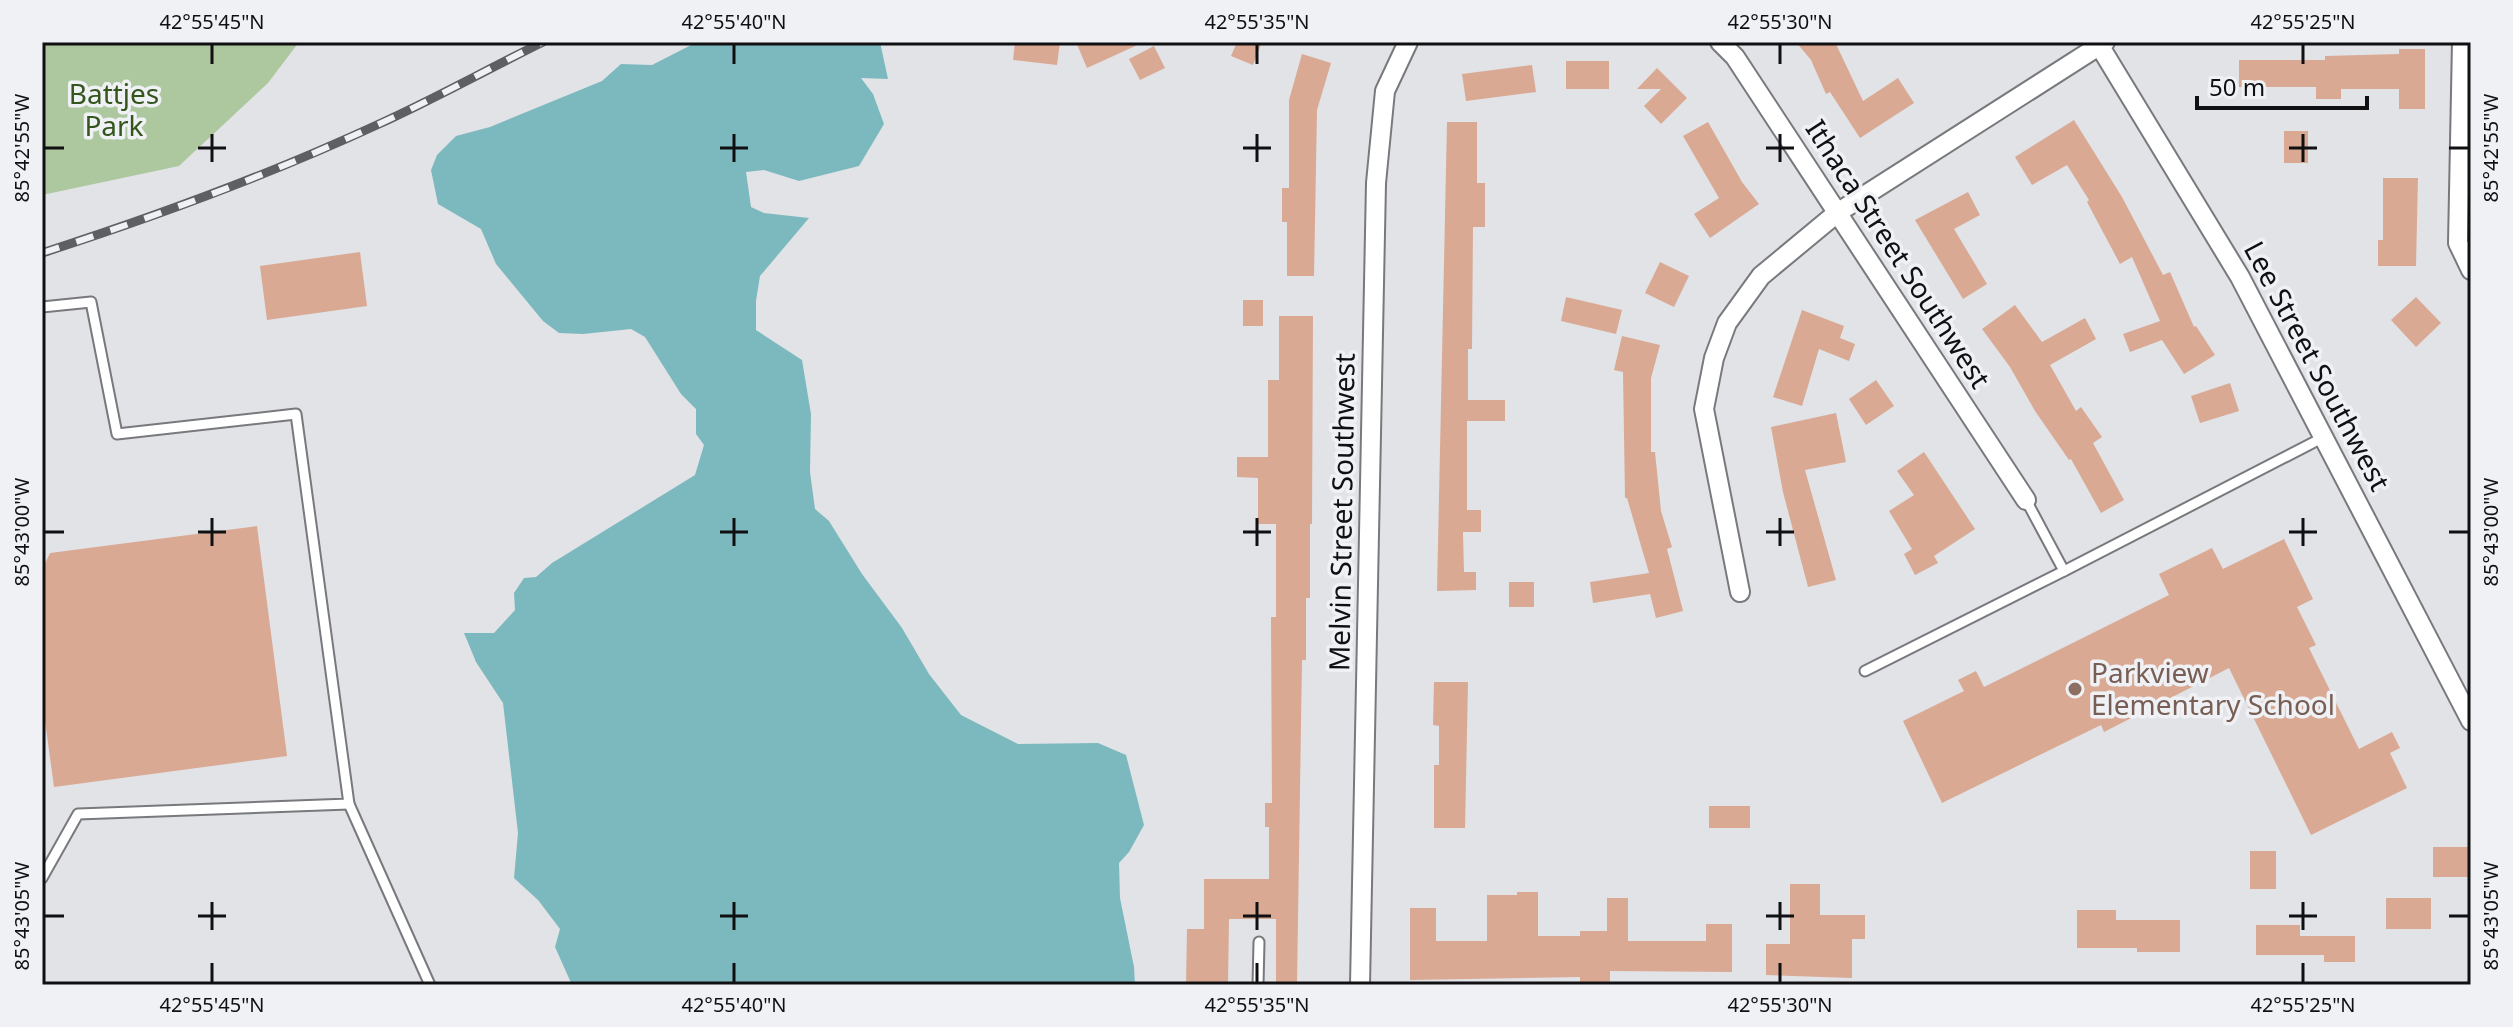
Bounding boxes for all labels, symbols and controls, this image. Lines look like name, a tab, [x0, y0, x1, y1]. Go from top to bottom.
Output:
text: 42°55'45"N	[159, 8, 265, 35]
text: 42°55'40"N	[681, 8, 787, 35]
text: 42°55'35"N	[1204, 8, 1310, 35]
text: 42°55'30"N	[1727, 8, 1833, 35]
text: 42°55'25"N	[2250, 8, 2356, 35]
scale bar	[2197, 60, 2367, 110]
text: 50 m	[2209, 70, 2265, 103]
park label: Battjes Park	[69, 74, 159, 144]
text: 85°42'55"W	[8, 93, 35, 202]
text: 85°42'55"W	[2477, 93, 2504, 202]
street label: Ithaca Street Southwest	[1798, 112, 2000, 395]
street label: Lee Street Southwest	[2236, 234, 2400, 497]
street label: Melvin Street Southwest	[1319, 353, 1363, 671]
text: 85°43'00"W	[8, 477, 35, 586]
text: 85°43'00"W	[2477, 477, 2504, 586]
place label: Parkview Elementary School	[2091, 653, 2335, 723]
marker: Parkview Elementary School	[2066, 680, 2084, 698]
text: 85°43'05"W	[8, 861, 35, 970]
text: 85°43'05"W	[2477, 861, 2504, 970]
text: 42°55'45"N	[159, 991, 265, 1018]
text: 42°55'40"N	[681, 991, 787, 1018]
text: 42°55'35"N	[1204, 991, 1310, 1018]
text: 42°55'30"N	[1727, 991, 1833, 1018]
text: 42°55'25"N	[2250, 991, 2356, 1018]

